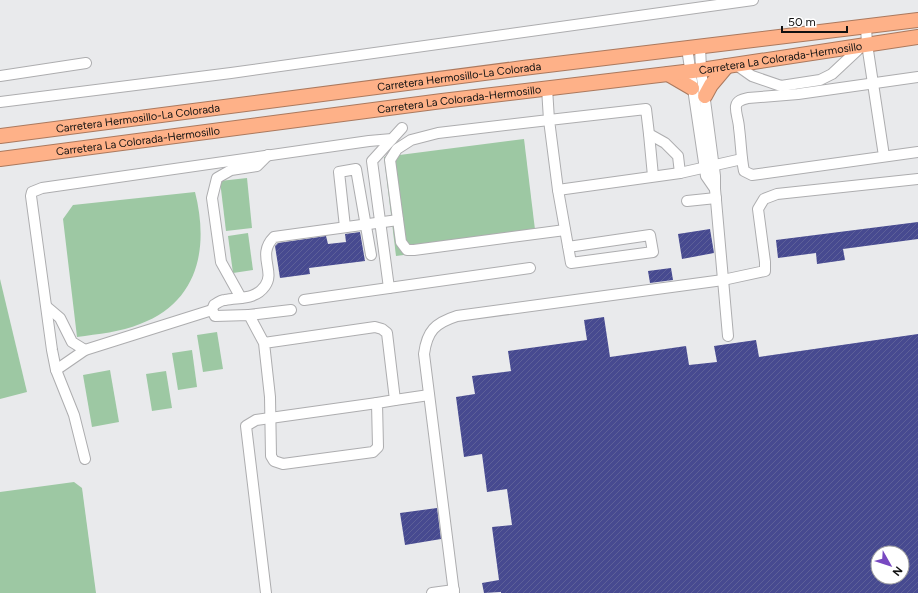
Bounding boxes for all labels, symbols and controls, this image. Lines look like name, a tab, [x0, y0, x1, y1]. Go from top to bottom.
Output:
scale bar	[782, 8, 847, 34]
text: 50 m	[788, 15, 816, 29]
street label: Carretera La Colorada-Hermosillo	[698, 40, 863, 77]
street label: Carretera Hermosillo-La Colorada	[376, 60, 542, 94]
street label: Carretera La Colorada-Hermosillo	[376, 83, 542, 116]
street label: Carretera Hermosillo-La Colorada	[55, 101, 221, 136]
street label: Carretera La Colorada-Hermosillo	[55, 124, 221, 159]
north arrow	[870, 545, 910, 585]
text: N	[890, 564, 905, 578]

